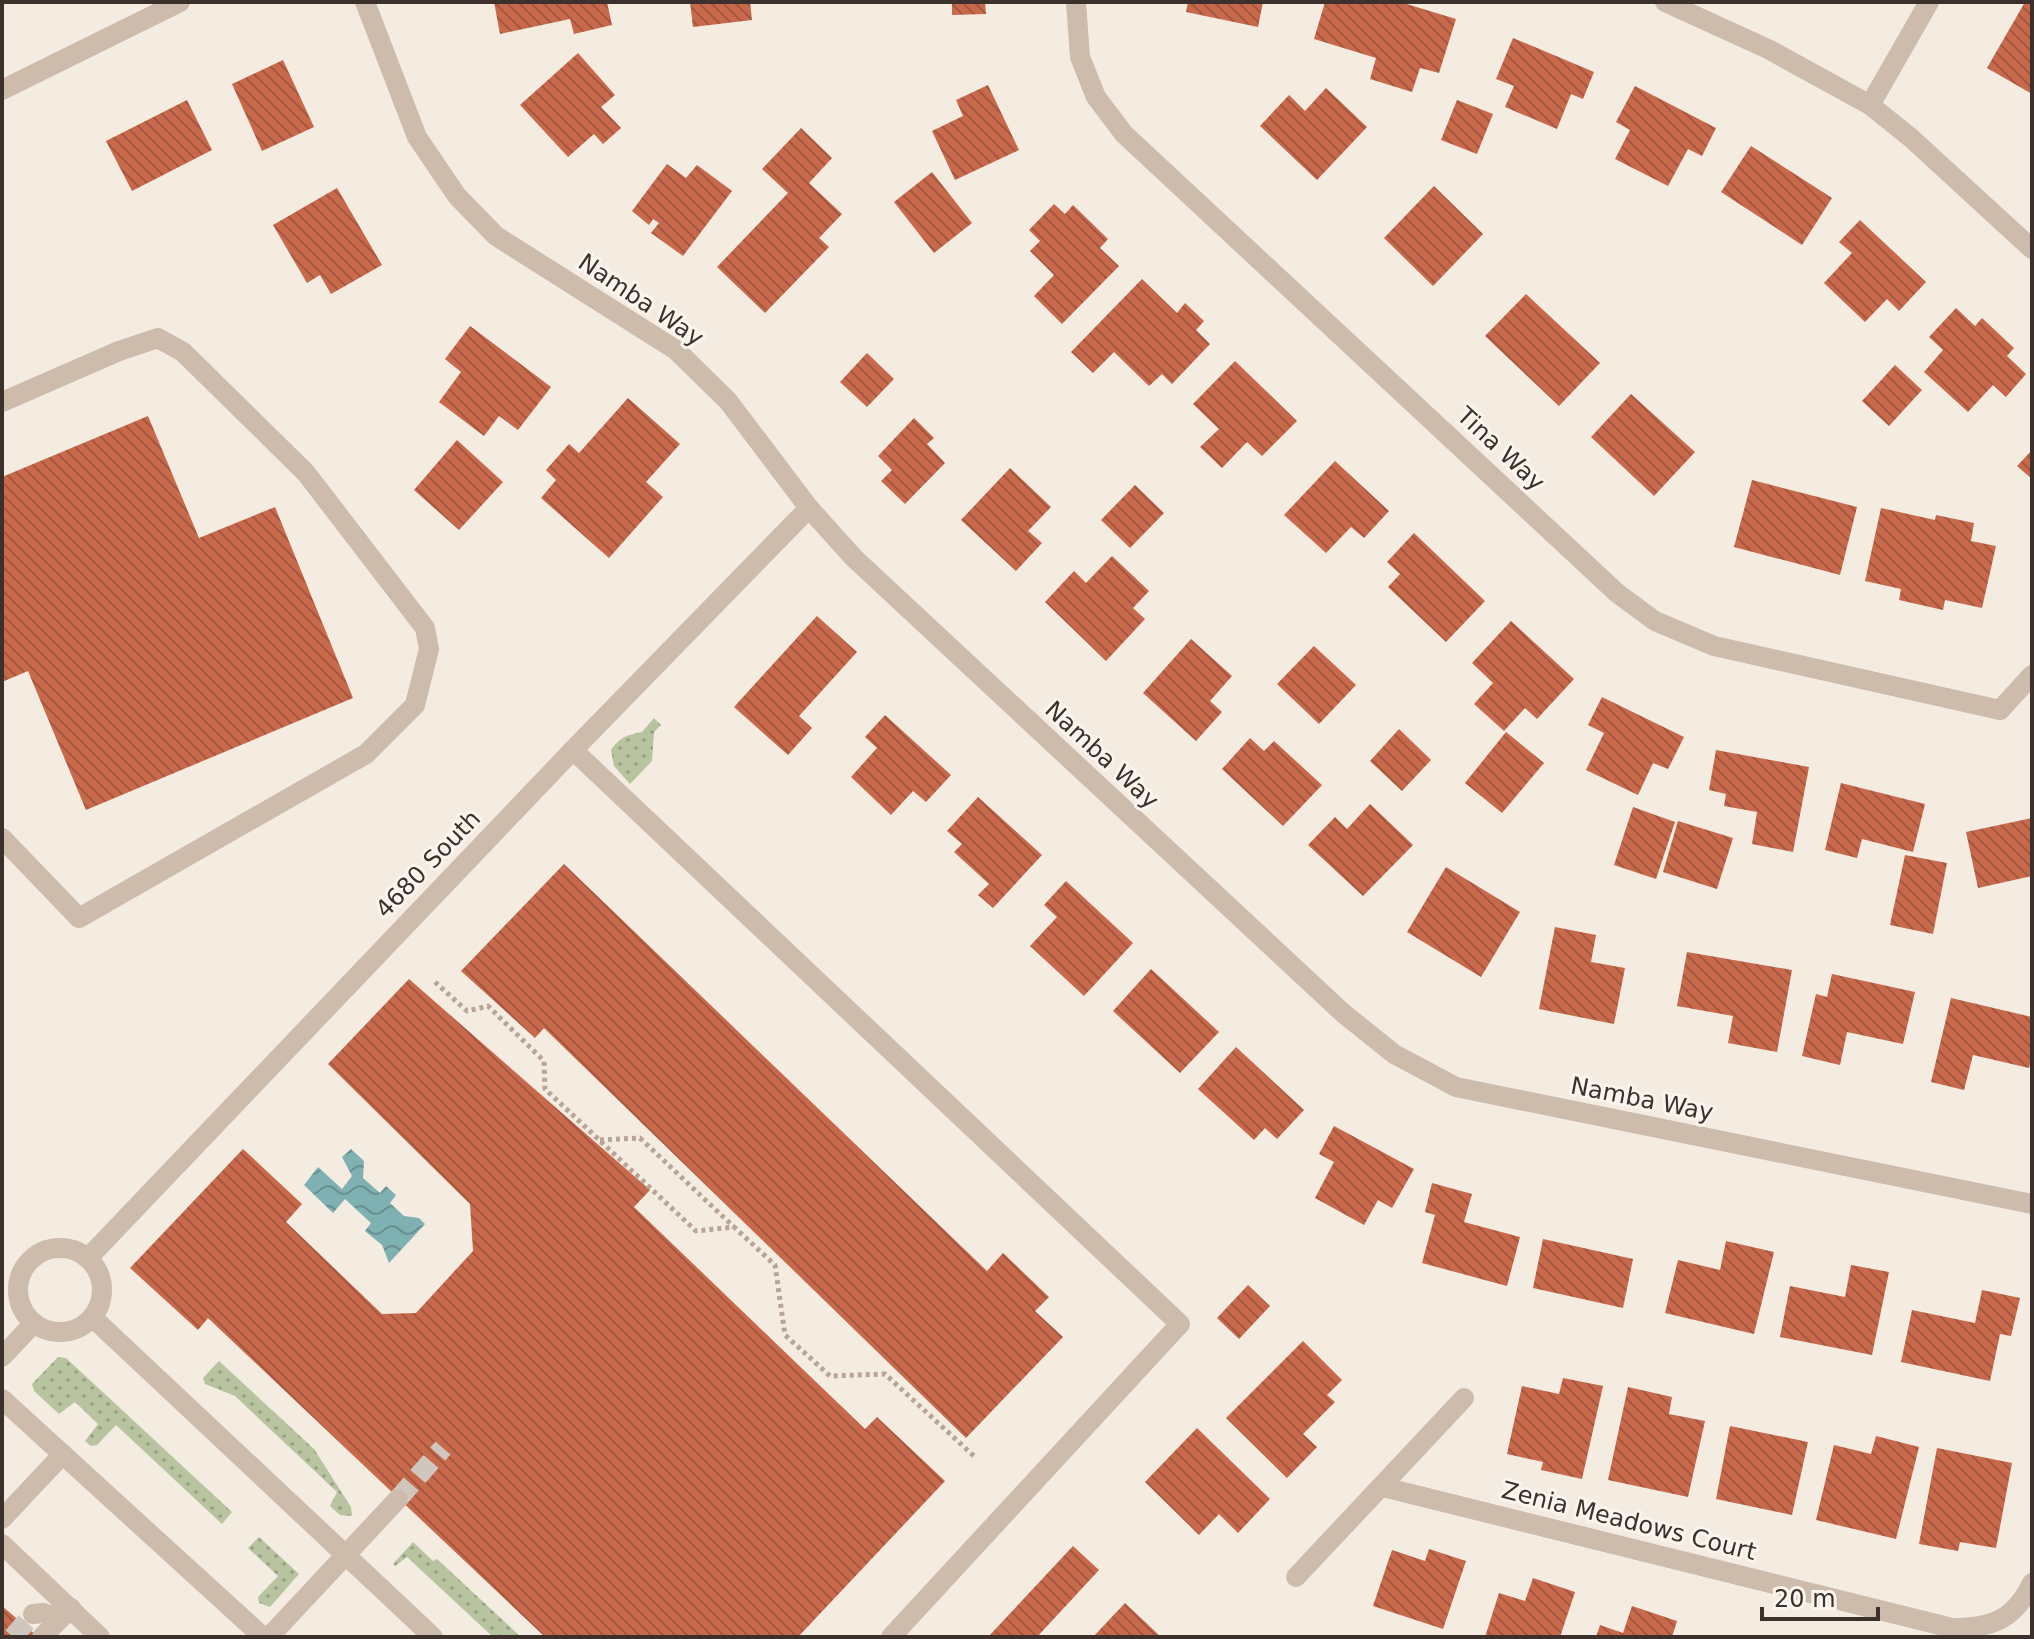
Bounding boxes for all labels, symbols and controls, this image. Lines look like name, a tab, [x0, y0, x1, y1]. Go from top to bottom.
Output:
street label: Namba Way	[573, 248, 709, 352]
street label: Tina Way	[1451, 401, 1550, 496]
street label: Namba Way	[1040, 695, 1164, 815]
street label: 4680 South	[370, 804, 486, 924]
street label: Namba Way	[1568, 1071, 1716, 1127]
street label: Zenia Meadows Court	[1499, 1476, 1759, 1566]
scale bar	[1762, 1571, 1878, 1621]
text: 20 m	[1774, 1585, 1836, 1613]

